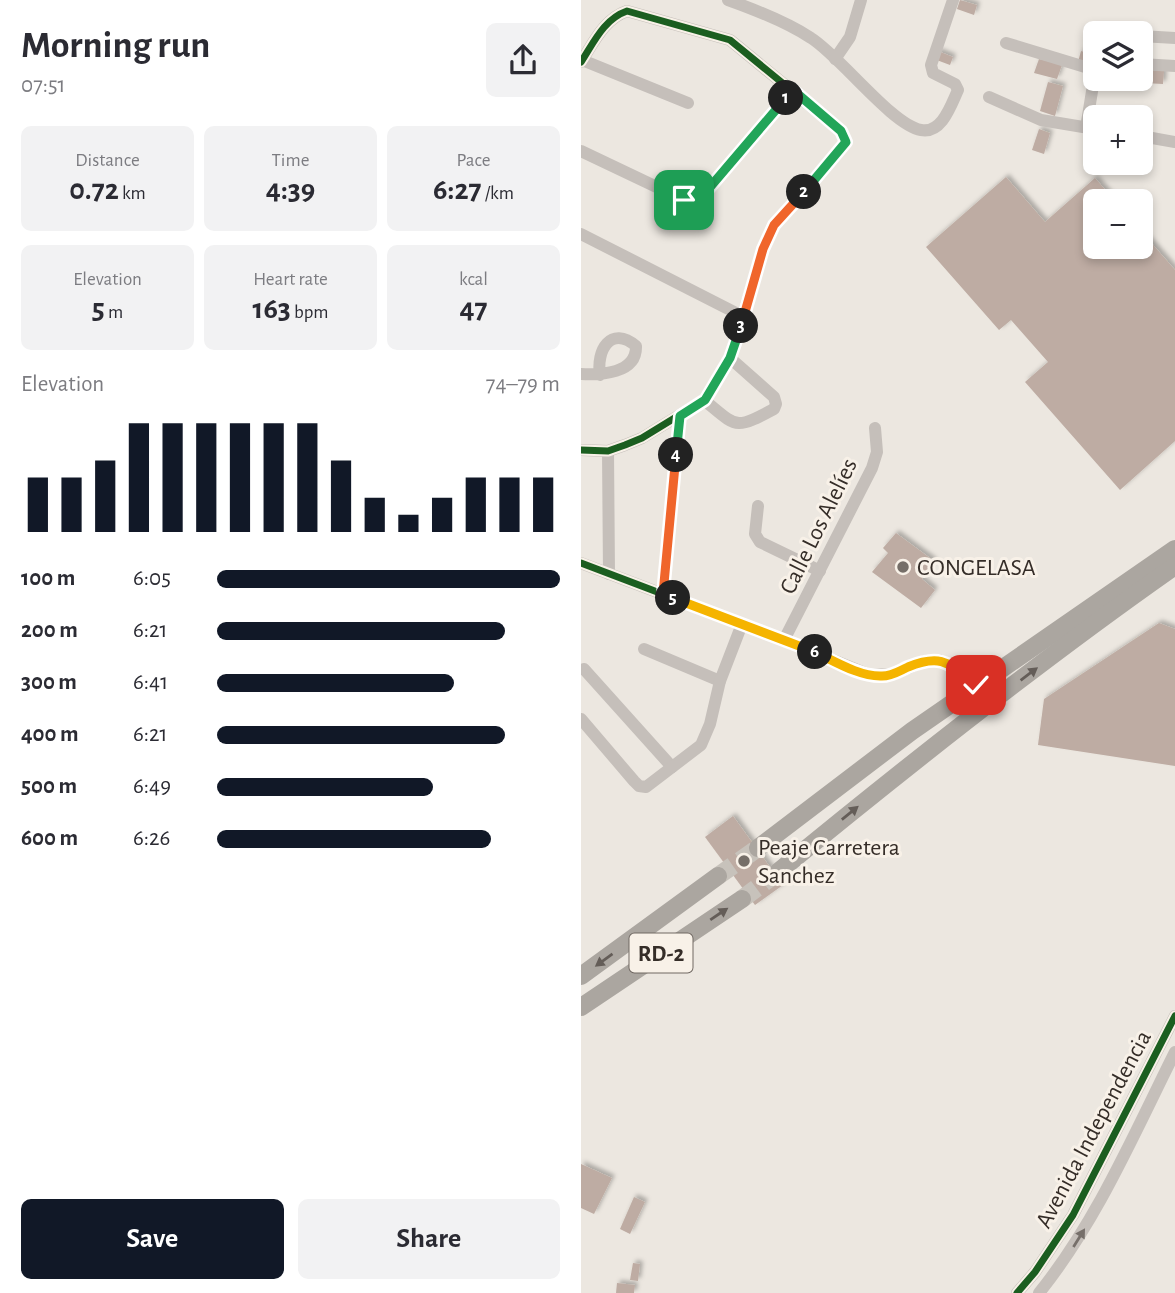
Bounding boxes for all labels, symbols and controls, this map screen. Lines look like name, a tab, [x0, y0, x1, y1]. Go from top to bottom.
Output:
map controls	[1083, 21, 1153, 259]
button: layers	[1083, 21, 1153, 91]
button: share	[486, 23, 560, 97]
text: Morning run	[21, 27, 210, 65]
text: 07:51	[21, 74, 66, 97]
pin: 1	[769, 80, 803, 116]
text: 1	[782, 88, 789, 107]
button: +	[1083, 105, 1153, 175]
text: Distance	[75, 151, 140, 170]
text: Time	[272, 151, 309, 170]
text: Pace	[456, 151, 491, 170]
pin	[654, 170, 714, 230]
pin: 2	[787, 174, 822, 210]
text: 0.72	[69, 175, 119, 205]
text: 4:39	[266, 175, 315, 205]
text: 6:27	[433, 175, 482, 205]
icon: arrive	[665, 181, 703, 219]
text: 2	[799, 182, 808, 201]
text: km	[119, 184, 146, 203]
text: /km	[482, 184, 514, 203]
button: −	[1083, 189, 1153, 259]
text: Elevation	[73, 270, 142, 289]
text: Heart rate	[253, 270, 328, 289]
text: kcal	[459, 270, 488, 289]
text: 5	[92, 294, 105, 324]
text: 163	[253, 294, 291, 324]
text: 47	[459, 294, 488, 324]
text: m	[105, 303, 123, 322]
text: bpm	[291, 303, 328, 322]
pin: 3	[723, 308, 759, 344]
text: 3	[736, 316, 745, 335]
text: Elevation	[21, 373, 104, 396]
text: 74–79 m	[486, 373, 560, 396]
pin: 4	[659, 438, 693, 472]
text: 4	[671, 445, 680, 464]
street label: Calle Los Alelíes	[776, 455, 862, 598]
place label: CONGELASA	[917, 556, 1036, 580]
marker: CONGELASA	[895, 559, 911, 575]
text: 100 m	[21, 567, 75, 590]
text: 6:05	[133, 567, 171, 590]
pin: 5	[655, 580, 691, 616]
text: 5	[668, 588, 677, 607]
text: 200 m	[21, 619, 78, 642]
text: 6:21	[133, 619, 167, 642]
pin: 6	[797, 634, 833, 670]
text: 6	[810, 642, 819, 661]
pin	[946, 655, 1006, 715]
icon: check	[957, 666, 995, 704]
one-way arrow	[1020, 666, 1038, 681]
text: 300 m	[21, 671, 77, 694]
text: 6:41	[133, 671, 168, 694]
text: 400 m	[21, 723, 79, 746]
text: 6:21	[133, 723, 167, 746]
text: 500 m	[21, 775, 77, 798]
text: 6:49	[133, 775, 171, 798]
one-way arrow	[840, 806, 858, 821]
text: 600 m	[21, 827, 78, 850]
text: 6:26	[133, 827, 170, 850]
place label: Peaje Carretera Sanchez	[758, 836, 900, 888]
marker: Peaje Carretera Sanchez	[736, 853, 752, 869]
one-way arrow	[710, 907, 728, 921]
road number: RD-2	[629, 934, 693, 972]
one-way arrow	[595, 953, 613, 967]
street label: Avenida Independencia	[1032, 1027, 1156, 1232]
button: Save	[21, 1199, 284, 1279]
button: Share	[298, 1199, 560, 1279]
one-way arrow	[1073, 1228, 1086, 1248]

